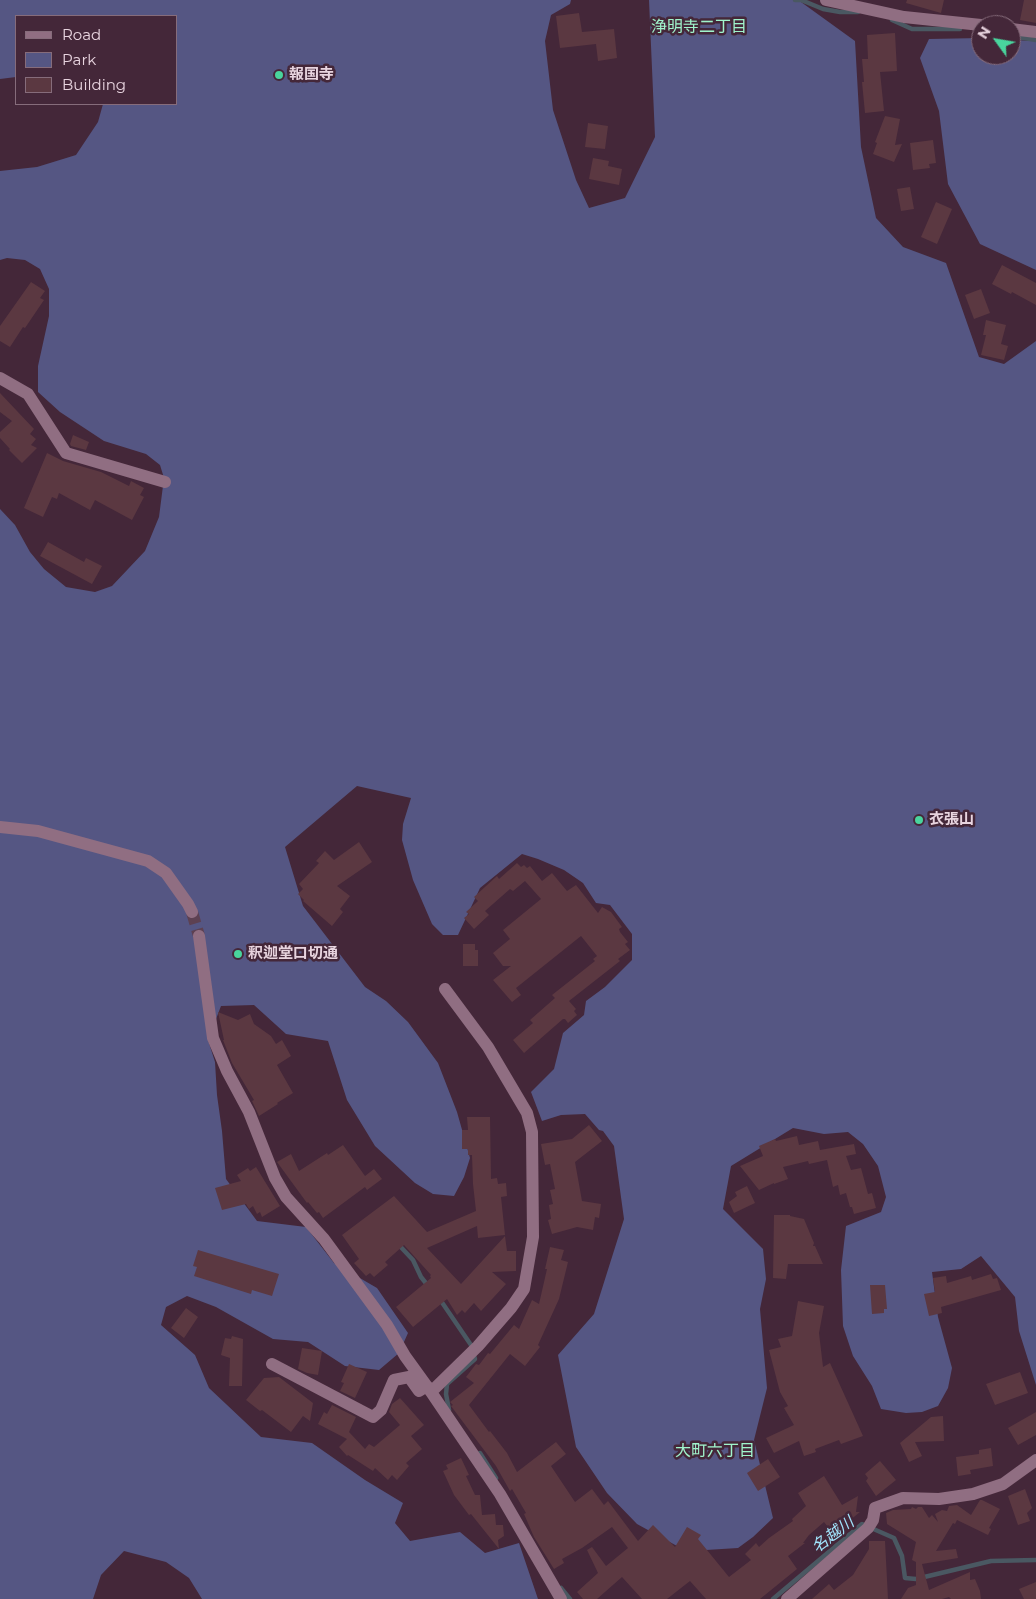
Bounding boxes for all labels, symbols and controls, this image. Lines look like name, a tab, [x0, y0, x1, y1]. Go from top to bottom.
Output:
legend	[15, 15, 178, 105]
north arrow	[971, 15, 1021, 65]
district label: 浄明寺二丁目	[651, 17, 747, 37]
text: N	[973, 23, 995, 42]
text: Road	[62, 25, 101, 44]
text: Park	[62, 50, 96, 69]
place label: 報国寺	[289, 66, 334, 84]
marker: 報国寺	[273, 69, 285, 81]
text: Building	[62, 75, 126, 94]
place label: 衣張山	[929, 811, 974, 829]
marker: 衣張山	[913, 814, 925, 826]
place label: 釈迦堂口切通	[248, 945, 338, 963]
marker: 釈迦堂口切通	[232, 948, 244, 960]
district label: 大町六丁目	[675, 1441, 755, 1461]
water label: 名越川	[808, 1513, 858, 1557]

